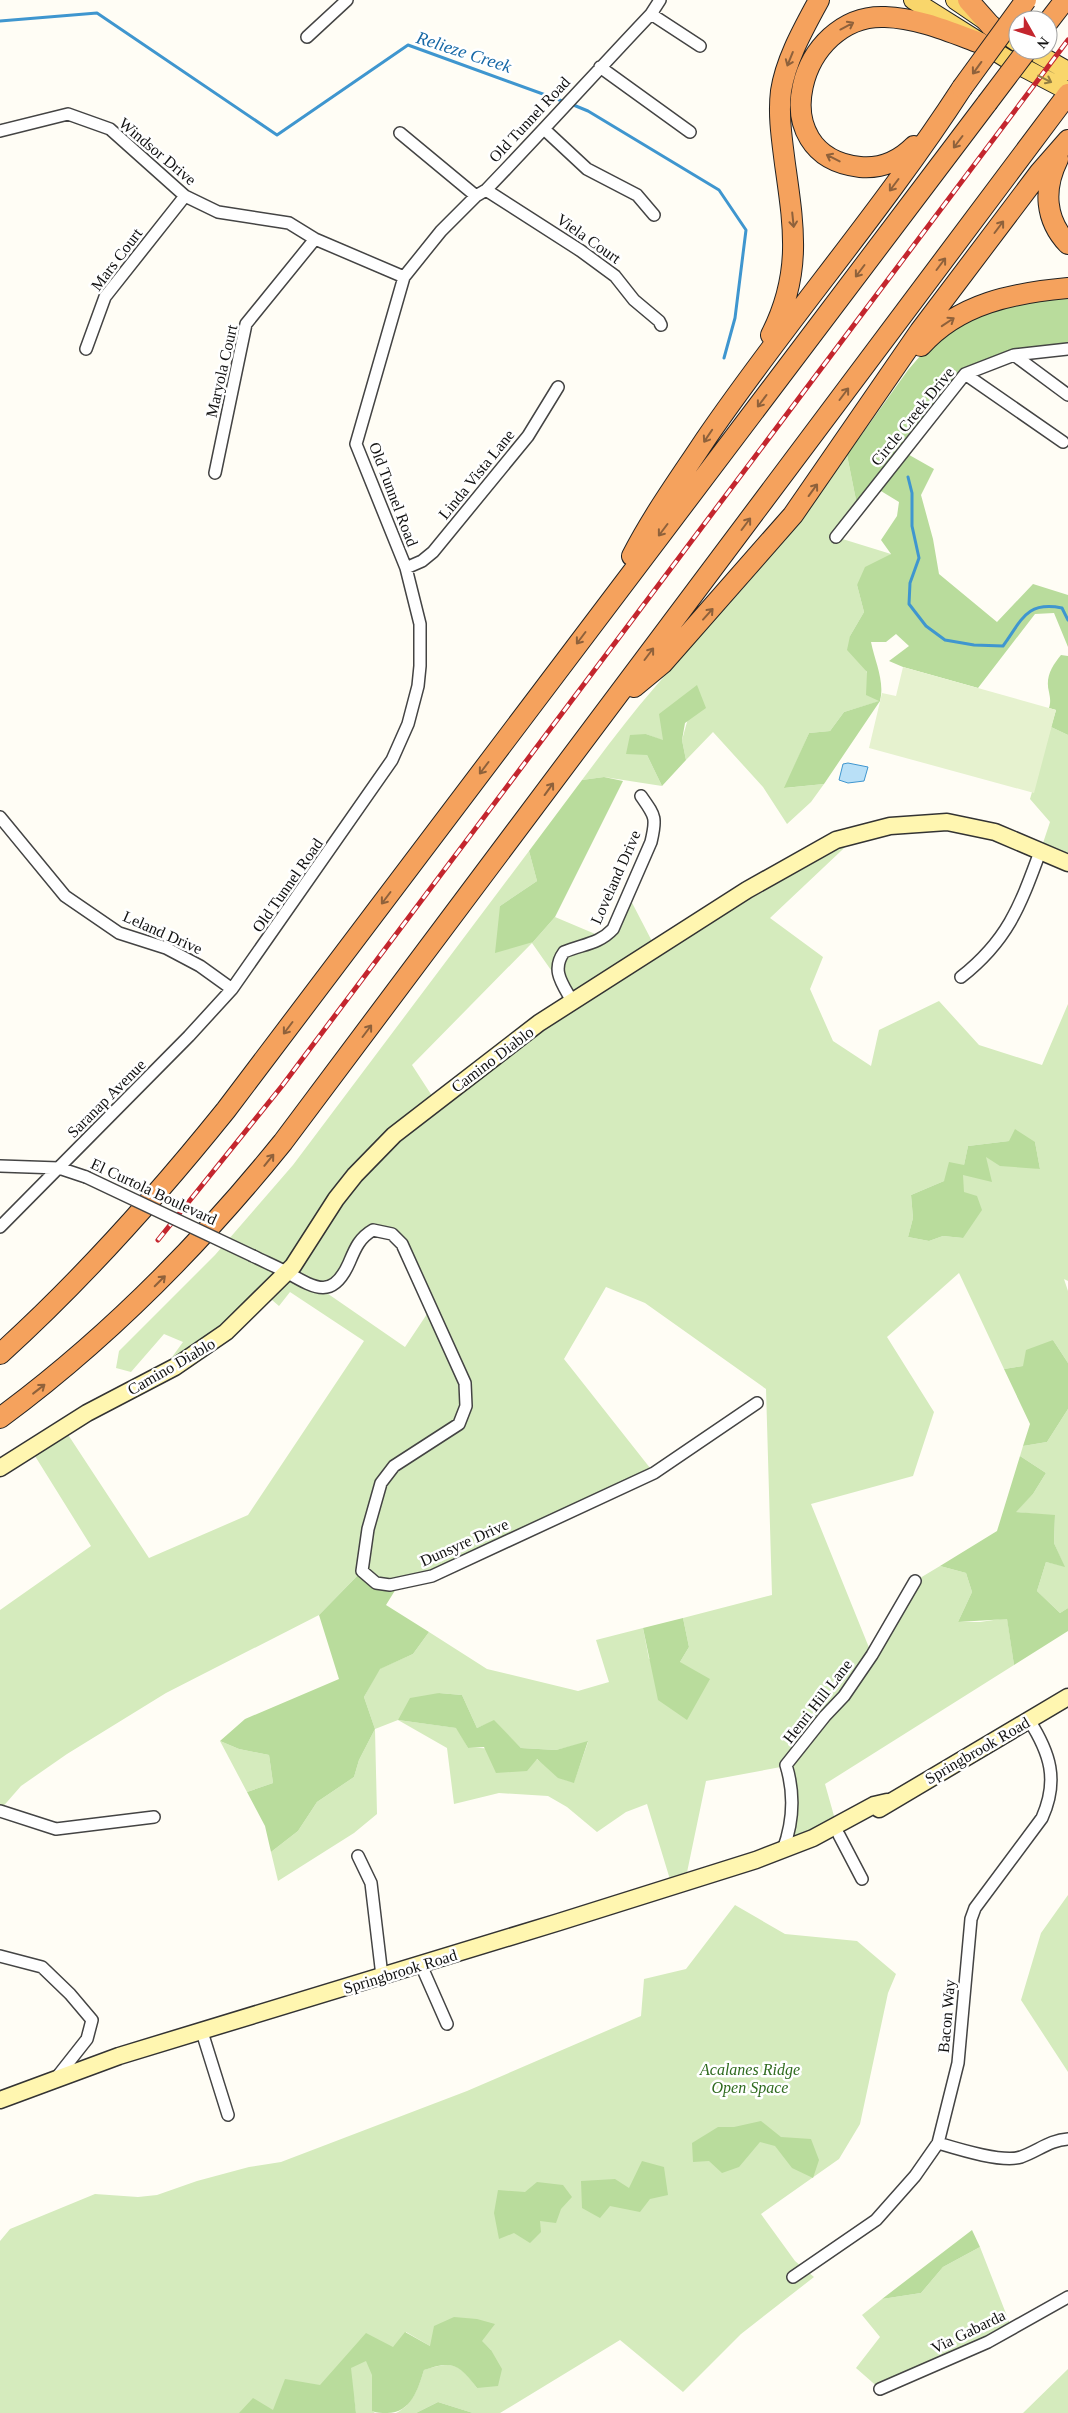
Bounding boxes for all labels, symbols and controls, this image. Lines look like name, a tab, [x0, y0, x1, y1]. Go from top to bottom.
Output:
north arrow	[1008, 10, 1058, 60]
one-way arrow	[839, 21, 854, 30]
water label: Relieze Creek	[413, 27, 515, 77]
text: N	[1034, 34, 1052, 52]
one-way arrow	[785, 52, 794, 67]
one-way arrow	[972, 61, 982, 75]
street label: Old Tunnel Road	[486, 73, 573, 165]
one-way arrow	[1037, 75, 1052, 84]
street label: Windsor Drive	[116, 114, 199, 188]
one-way arrow	[952, 135, 963, 148]
one-way arrow	[826, 153, 841, 162]
one-way arrow	[888, 178, 899, 191]
street label: Viela Court	[553, 210, 624, 267]
one-way arrow	[788, 211, 798, 227]
one-way arrow	[993, 221, 1004, 234]
street label: Mars Court	[88, 224, 146, 294]
one-way arrow	[936, 257, 946, 271]
one-way arrow	[854, 264, 865, 277]
one-way arrow	[941, 317, 955, 327]
street label: Maryola Court	[203, 323, 242, 419]
street label: Circle Creek Drive	[867, 364, 957, 469]
one-way arrow	[838, 388, 849, 401]
one-way arrow	[757, 394, 768, 407]
street label: Linda Vista Lane	[435, 426, 518, 522]
one-way arrow	[703, 429, 713, 443]
street label: Old Tunnel Road	[366, 440, 421, 549]
one-way arrow	[808, 483, 818, 497]
one-way arrow	[741, 518, 752, 531]
one-way arrow	[658, 523, 669, 536]
one-way arrow	[702, 607, 714, 620]
one-way arrow	[576, 631, 587, 644]
one-way arrow	[644, 647, 654, 661]
one-way arrow	[479, 761, 489, 775]
one-way arrow	[544, 782, 554, 796]
street label: Loveland Drive	[587, 828, 644, 927]
street label: Old Tunnel Road	[249, 835, 326, 935]
one-way arrow	[381, 891, 391, 905]
street label: Leland Drive	[121, 907, 205, 957]
one-way arrow	[283, 1021, 294, 1034]
street label: Camino Diablo	[448, 1023, 537, 1096]
one-way arrow	[362, 1025, 373, 1038]
street label: Saranap Avenue	[64, 1056, 150, 1142]
one-way arrow	[263, 1154, 274, 1167]
street label: El Curtola Boulevard	[88, 1155, 219, 1228]
one-way arrow	[154, 1275, 166, 1287]
street label: Camino Diablo	[124, 1335, 218, 1398]
one-way arrow	[32, 1383, 45, 1394]
street label: Dunsyre Drive	[418, 1515, 511, 1570]
street label: Henri Hill Lane	[780, 1656, 855, 1746]
street label: Springbrook Road	[922, 1714, 1033, 1788]
street label: Springbrook Road	[341, 1946, 459, 1998]
street label: Bacon Way	[935, 1979, 959, 2053]
park label: Acalanes Ridge Open Space	[699, 2061, 800, 2097]
street label: Via Gabarda	[928, 2306, 1008, 2357]

